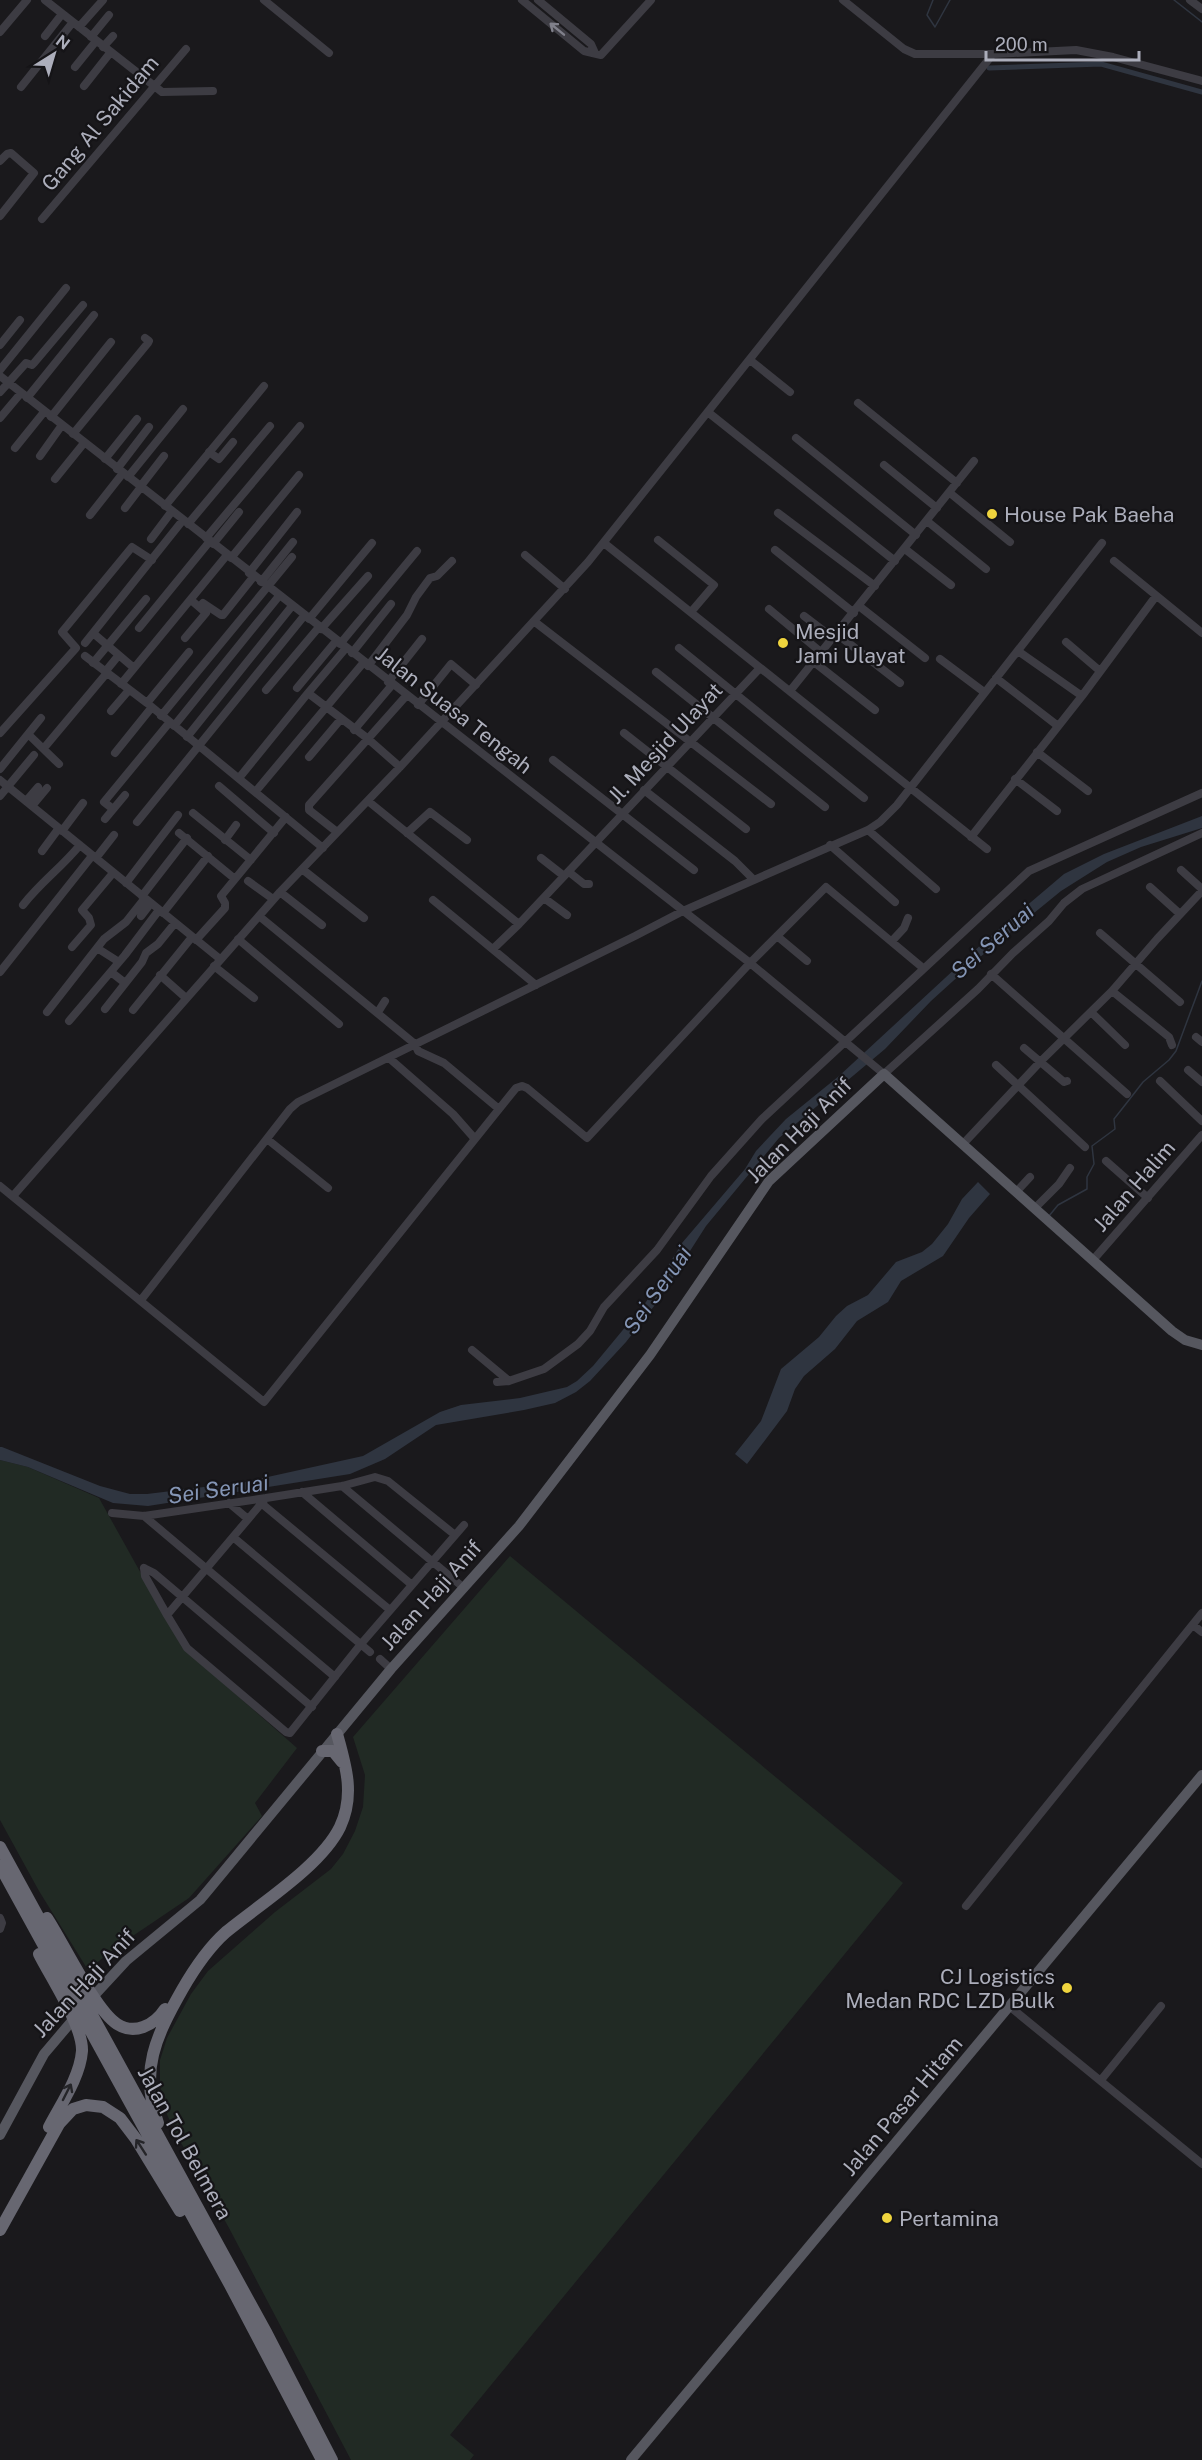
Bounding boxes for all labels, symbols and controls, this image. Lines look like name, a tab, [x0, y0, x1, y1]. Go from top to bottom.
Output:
one-way arrow	[550, 22, 565, 36]
north arrow	[24, 24, 84, 84]
scale bar	[986, 24, 1139, 62]
text: N	[52, 31, 73, 54]
text: 200 m	[995, 34, 1048, 55]
street label: Gang Al Sakidam	[36, 50, 164, 196]
place label: House Pak Baeha	[1004, 502, 1174, 527]
marker: House Pak Baeha	[985, 507, 999, 521]
place label: Mesjid Jami Ulayat	[795, 619, 906, 668]
marker: Mesjid Jami Ulayat	[776, 636, 790, 650]
street label: Jalan Suasa Tengah	[371, 641, 537, 779]
street label: Jl. Mesjid Ulayat	[603, 677, 727, 809]
water label: Sei Seruai	[945, 898, 1039, 984]
street label: Jalan Haji Anif	[741, 1072, 857, 1188]
street label: Jalan Halim	[1088, 1135, 1180, 1237]
water label: Sei Seruai	[617, 1241, 697, 1339]
water label: Sei Seruai	[166, 1469, 271, 1509]
street label: Jalan Haji Anif	[375, 1535, 487, 1655]
street label: Jalan Haji Anif	[27, 1924, 141, 2042]
place label: CJ Logistics Medan RDC LZD Bulk	[845, 1964, 1055, 2013]
marker: CJ Logistics Medan RDC LZD Bulk	[1060, 1981, 1074, 1995]
street label: Jalan Pasar Hitam	[836, 2031, 968, 2181]
street label: Jalan Tol Belmera	[133, 2062, 237, 2224]
one-way arrow	[62, 2084, 73, 2102]
one-way arrow	[134, 2138, 147, 2155]
place label: Pertamina	[899, 2206, 999, 2231]
marker: Pertamina	[880, 2211, 894, 2225]

